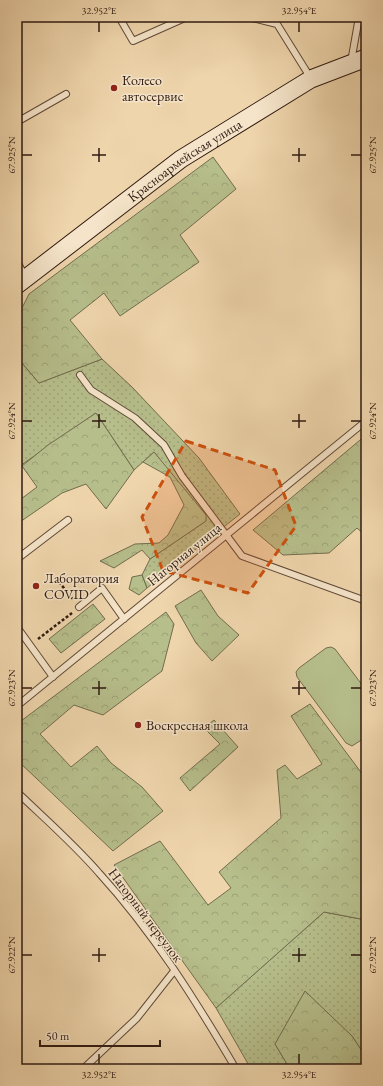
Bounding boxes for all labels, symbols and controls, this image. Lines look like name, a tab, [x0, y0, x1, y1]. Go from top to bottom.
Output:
text: 32.952°E	[82, 4, 117, 17]
text: 32.954°E	[282, 4, 317, 17]
place label: Колесо автосервис	[122, 71, 184, 105]
marker: Колесо автосервис	[109, 83, 119, 93]
street label: Красноармейская улица	[124, 115, 245, 206]
text: 67.925°N	[5, 136, 18, 174]
text: 67.925°N	[366, 136, 379, 174]
text: 67.924°N	[5, 402, 18, 440]
text: 67.924°N	[366, 402, 379, 440]
street label: Нагорная улица	[143, 518, 225, 590]
place label: Лаборатория COVID	[44, 569, 119, 603]
marker: Лаборатория COVID	[31, 581, 41, 591]
text: 67.923°N	[5, 669, 18, 707]
text: 67.923°N	[366, 669, 379, 707]
place label: Воскресная школа	[146, 716, 249, 734]
marker: Воскресная школа	[133, 720, 143, 730]
street label: Нагорный переулок	[105, 864, 188, 966]
text: 67.922°N	[5, 936, 18, 974]
text: 67.922°N	[366, 936, 379, 974]
scale bar	[40, 1022, 160, 1048]
text: 50 m	[46, 1028, 70, 1044]
text: 32.952°E	[82, 1068, 117, 1081]
text: 32.954°E	[282, 1068, 317, 1081]

